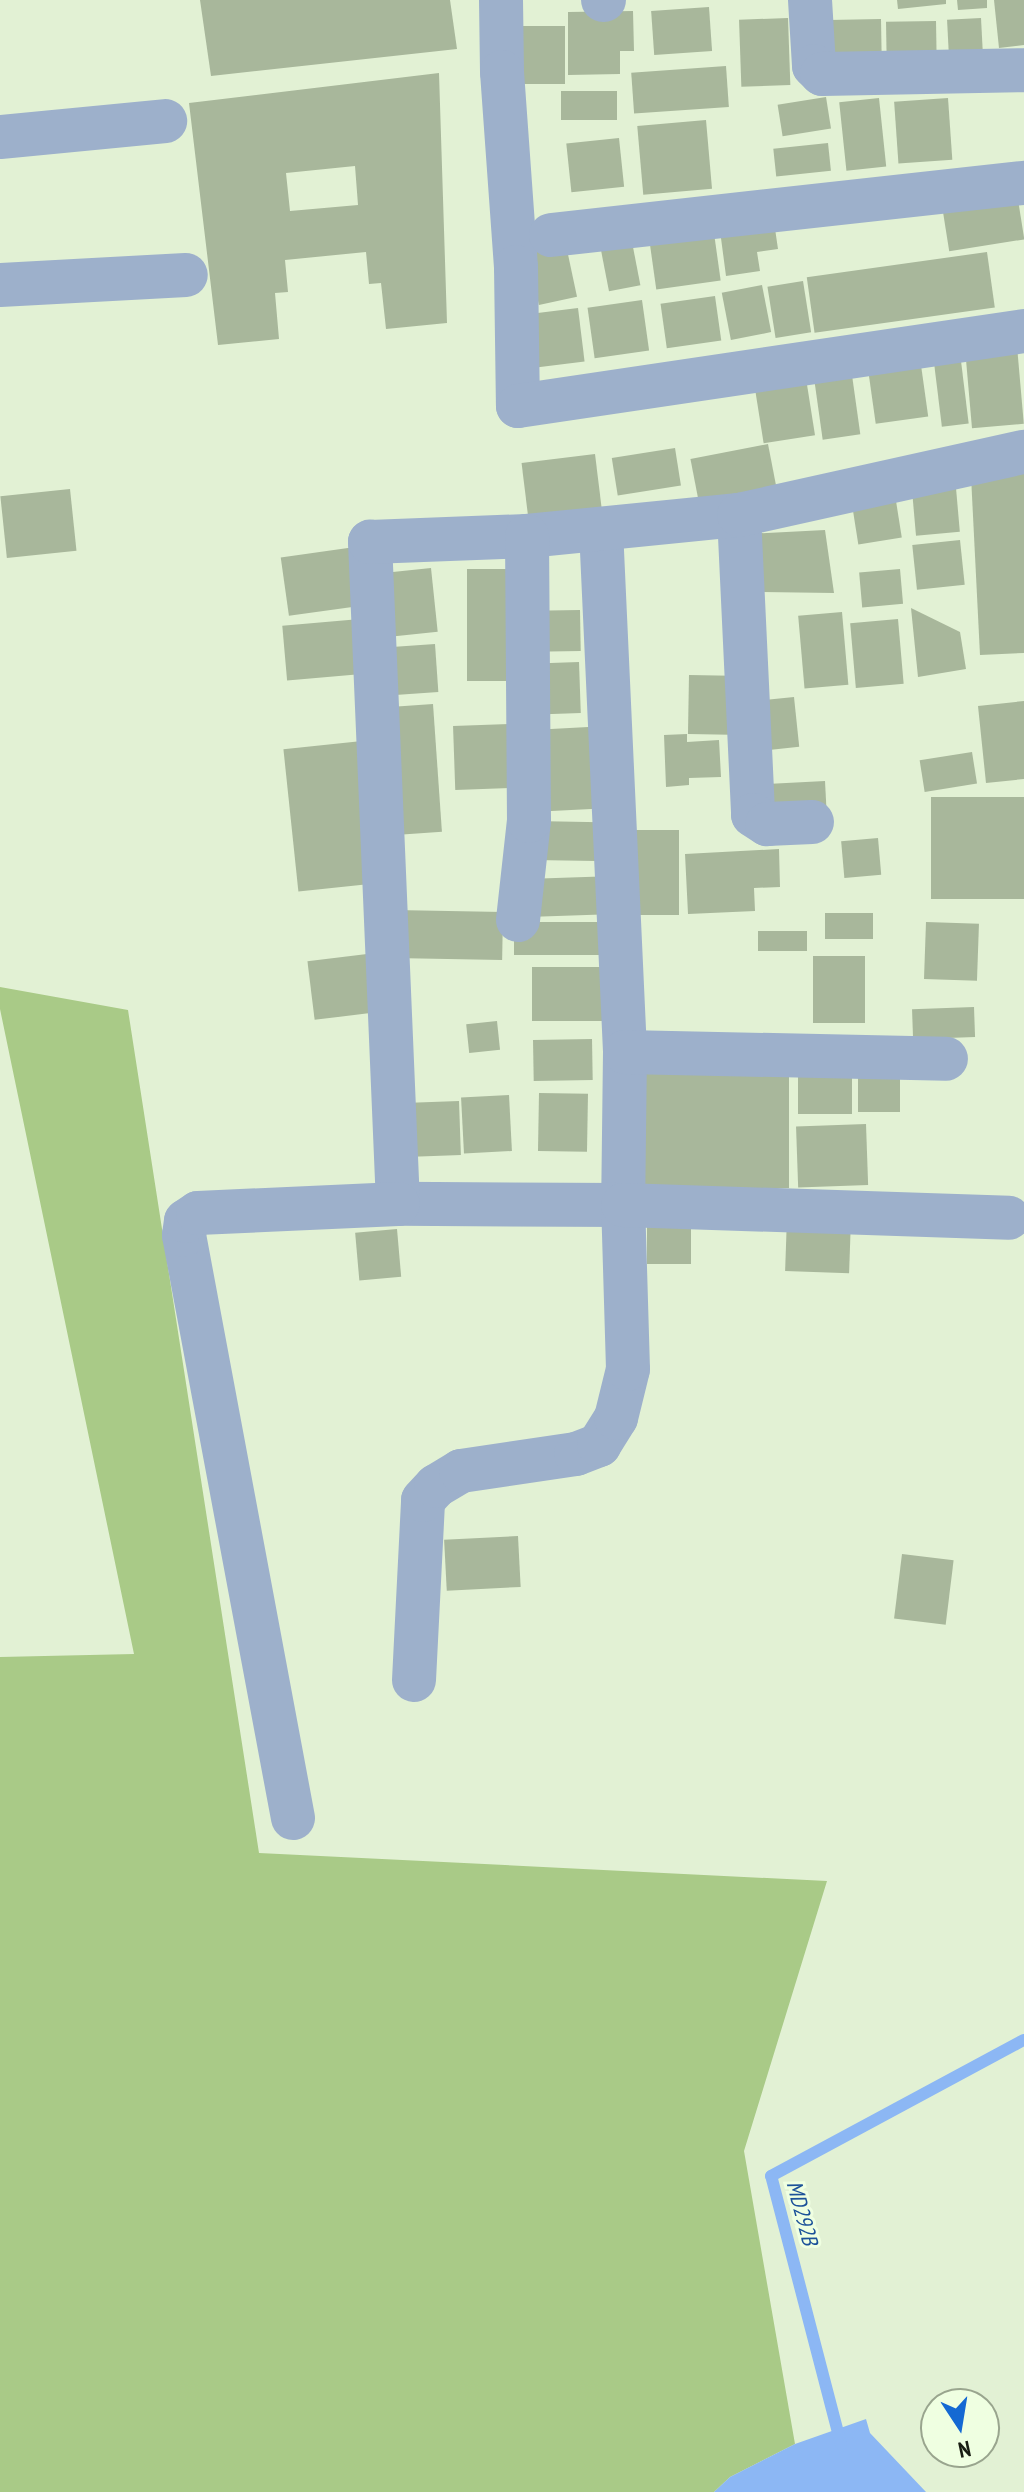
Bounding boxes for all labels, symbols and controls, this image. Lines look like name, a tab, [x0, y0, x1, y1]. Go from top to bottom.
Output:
water label: MD292B	[781, 2178, 823, 2248]
north arrow	[920, 2388, 1000, 2468]
text: N	[956, 2435, 973, 2464]

